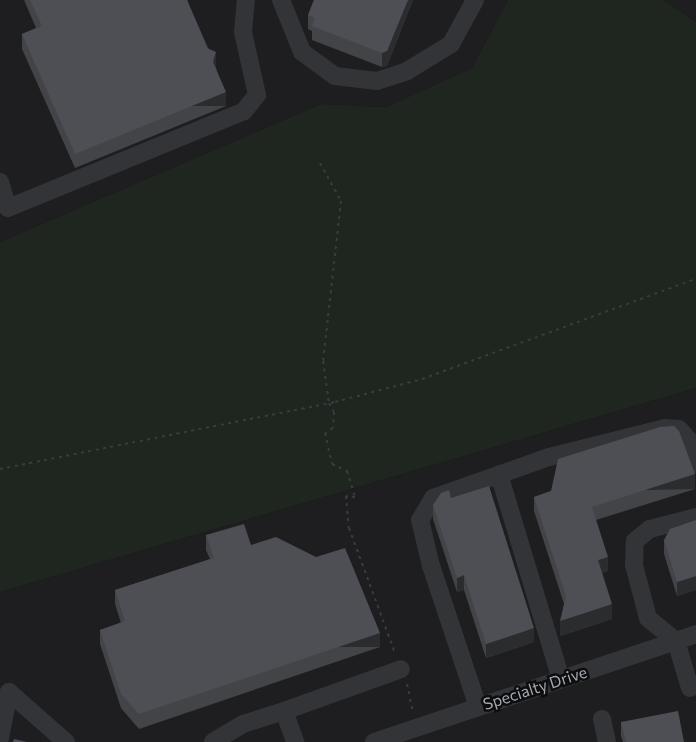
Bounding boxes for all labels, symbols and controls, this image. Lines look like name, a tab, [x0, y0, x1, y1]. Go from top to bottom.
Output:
street label: Specialty Drive	[481, 662, 589, 714]

